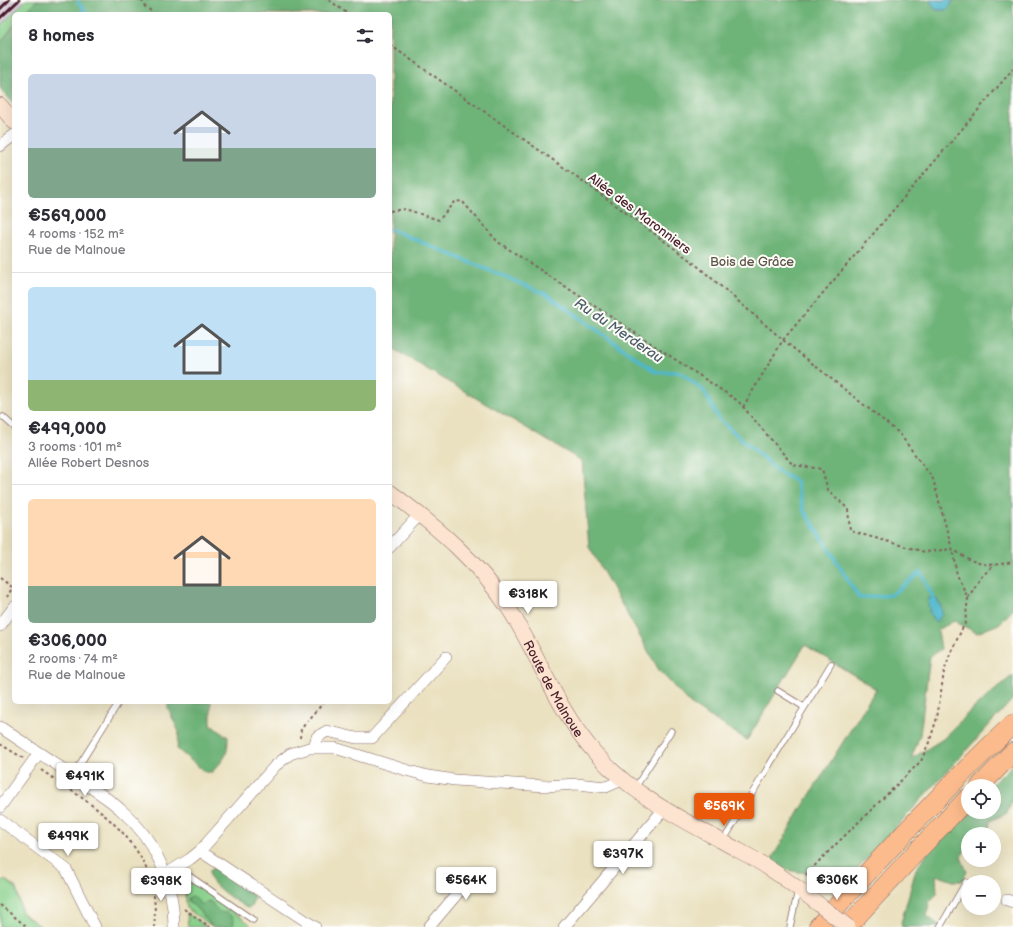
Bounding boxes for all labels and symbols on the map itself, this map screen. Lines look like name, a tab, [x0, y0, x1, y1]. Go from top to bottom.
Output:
street label: Allée des Maronniers	[585, 170, 694, 258]
park label: Bois de Grâce	[710, 254, 794, 270]
water label: Ru du Merderau	[571, 295, 666, 366]
pin: €318K	[500, 581, 556, 615]
street label: Route de Malnoue	[520, 638, 587, 741]
pin: €491K	[57, 763, 113, 797]
pin: €569K	[696, 793, 752, 827]
pin: €499K	[40, 823, 96, 857]
pin: €397K	[595, 841, 651, 875]
pin: €564K	[438, 867, 494, 901]
pin: €306K	[809, 867, 865, 901]
pin: €398K	[133, 868, 189, 902]

